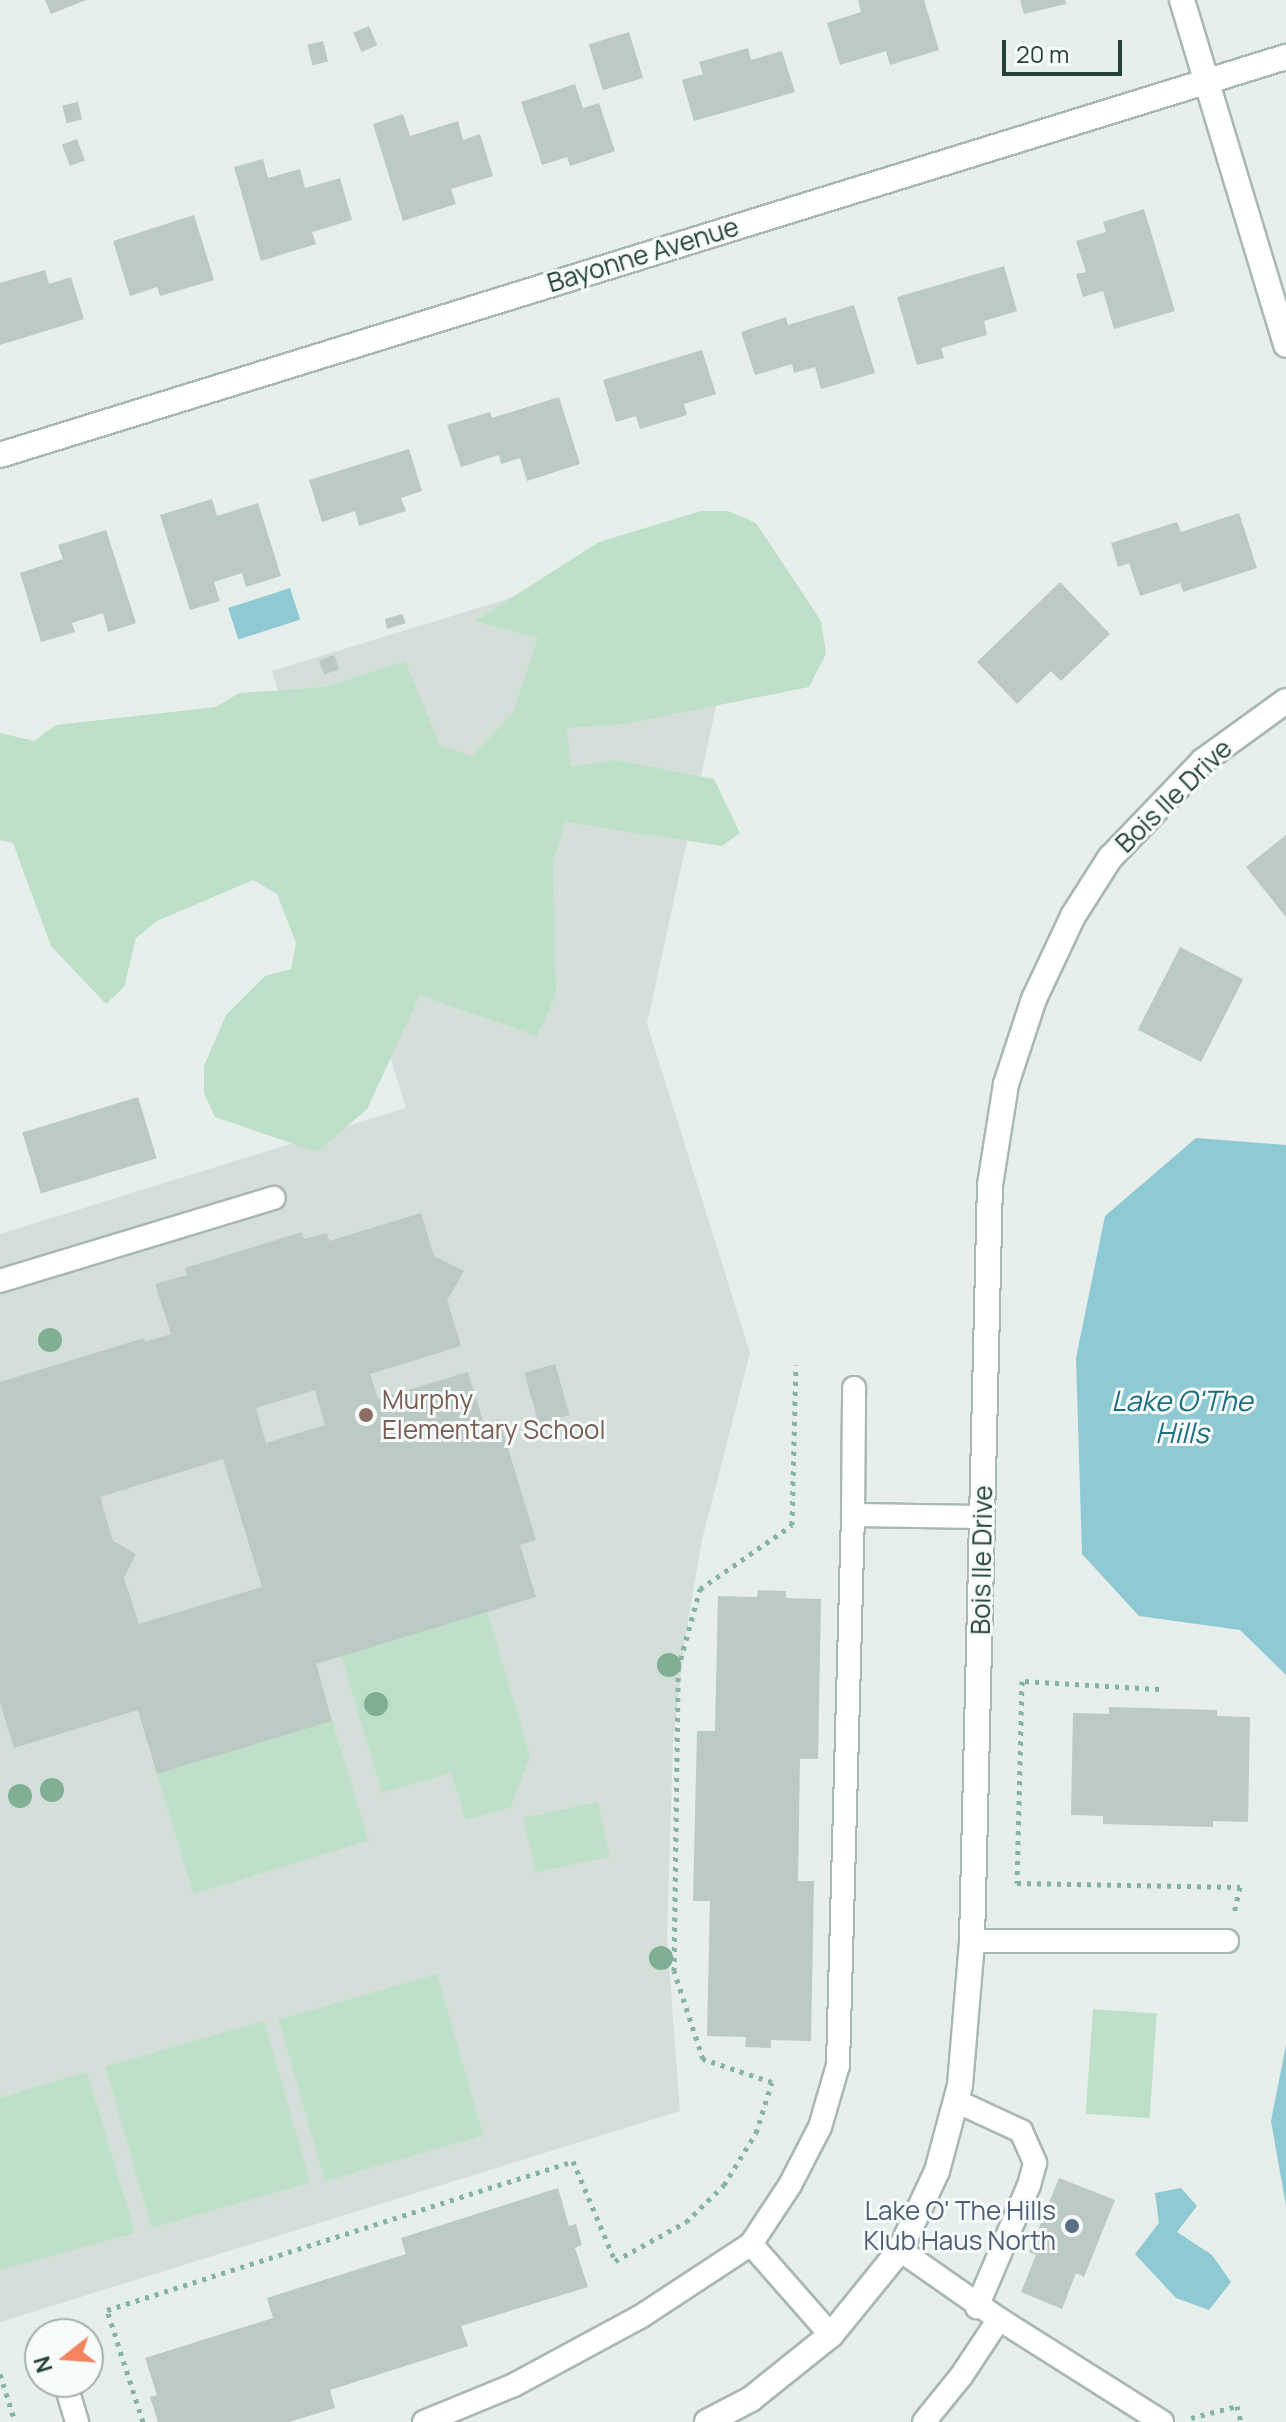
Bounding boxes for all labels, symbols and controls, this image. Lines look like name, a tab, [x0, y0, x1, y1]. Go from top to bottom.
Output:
scale bar	[1006, 24, 1126, 74]
text: 20 m	[1016, 37, 1069, 70]
street label: Bayonne Avenue	[544, 211, 742, 299]
street label: Bois Ile Drive	[1109, 733, 1239, 859]
water label: Lake O'The Hills	[1111, 1383, 1253, 1449]
place label: Murphy Elementary School	[382, 1384, 606, 1446]
marker: Murphy Elementary School	[357, 1406, 375, 1424]
street label: Bois Ile Drive	[965, 1485, 999, 1635]
place label: Lake O' The Hills Klub Haus North	[864, 2195, 1056, 2256]
marker: Lake O' The Hills Klub Haus North	[1063, 2217, 1081, 2235]
north arrow	[24, 2318, 104, 2398]
text: N	[26, 2353, 60, 2376]

